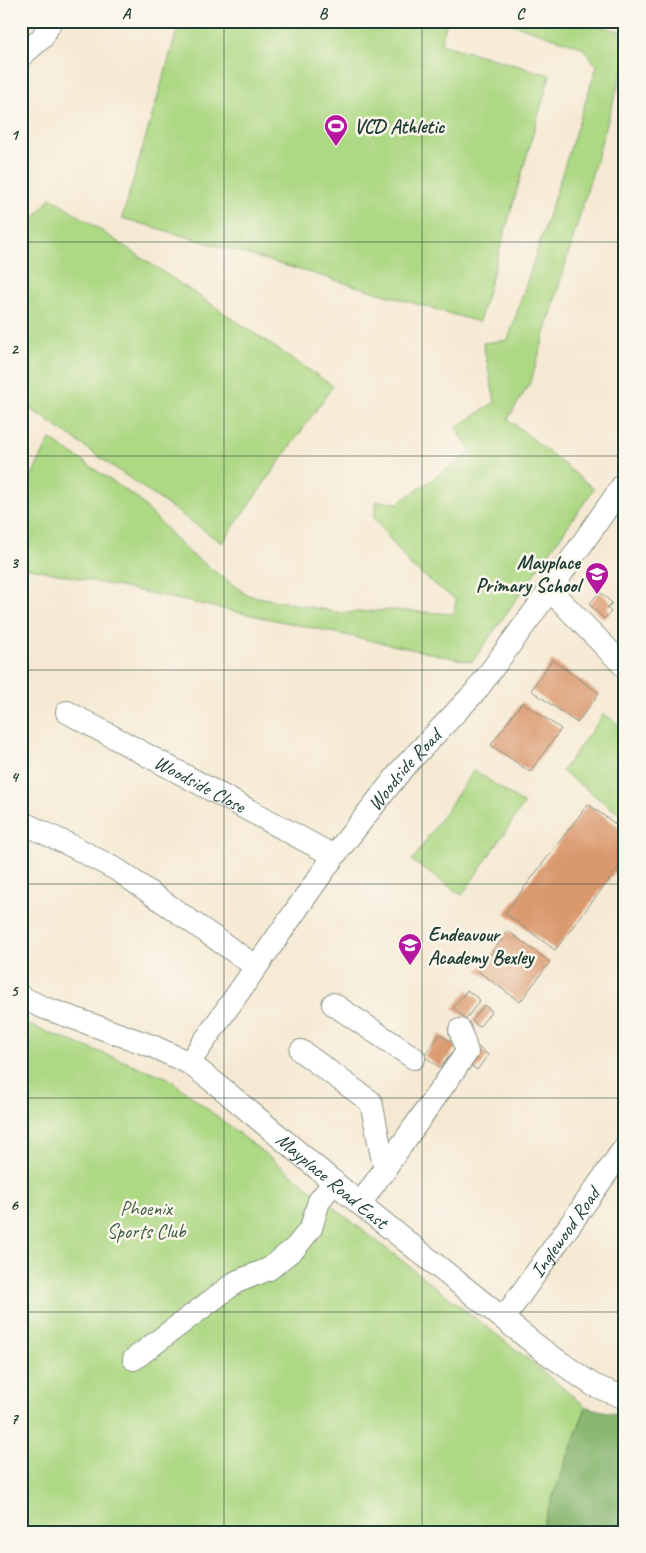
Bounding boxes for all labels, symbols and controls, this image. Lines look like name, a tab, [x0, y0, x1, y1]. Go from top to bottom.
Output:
text: A	[122, 4, 132, 24]
text: B	[319, 4, 329, 24]
text: C	[516, 4, 526, 24]
sports icon: VCD Athletic	[323, 113, 349, 147]
place label: VCD Athletic	[354, 114, 445, 139]
text: 1	[10, 125, 19, 145]
text: 2	[10, 339, 19, 359]
place label: Mayplace Primary School	[476, 550, 584, 598]
text: 3	[10, 553, 19, 573]
school or university icon: Mayplace Primary School	[584, 561, 610, 595]
street label: Woodside Road	[362, 722, 449, 816]
street label: Woodside Close	[150, 749, 251, 819]
text: 4	[10, 767, 19, 787]
place label: Endeavour Academy Bexley	[428, 922, 535, 970]
school or university icon: Endeavour Academy Bexley	[397, 932, 423, 966]
text: 5	[11, 981, 20, 1001]
street label: Mayplace Road East	[271, 1127, 395, 1236]
street label: Inglewood Road	[525, 1180, 607, 1282]
text: 6	[10, 1195, 19, 1215]
park label: Phoenix Sports Club	[107, 1196, 187, 1244]
text: 7	[10, 1409, 19, 1429]

